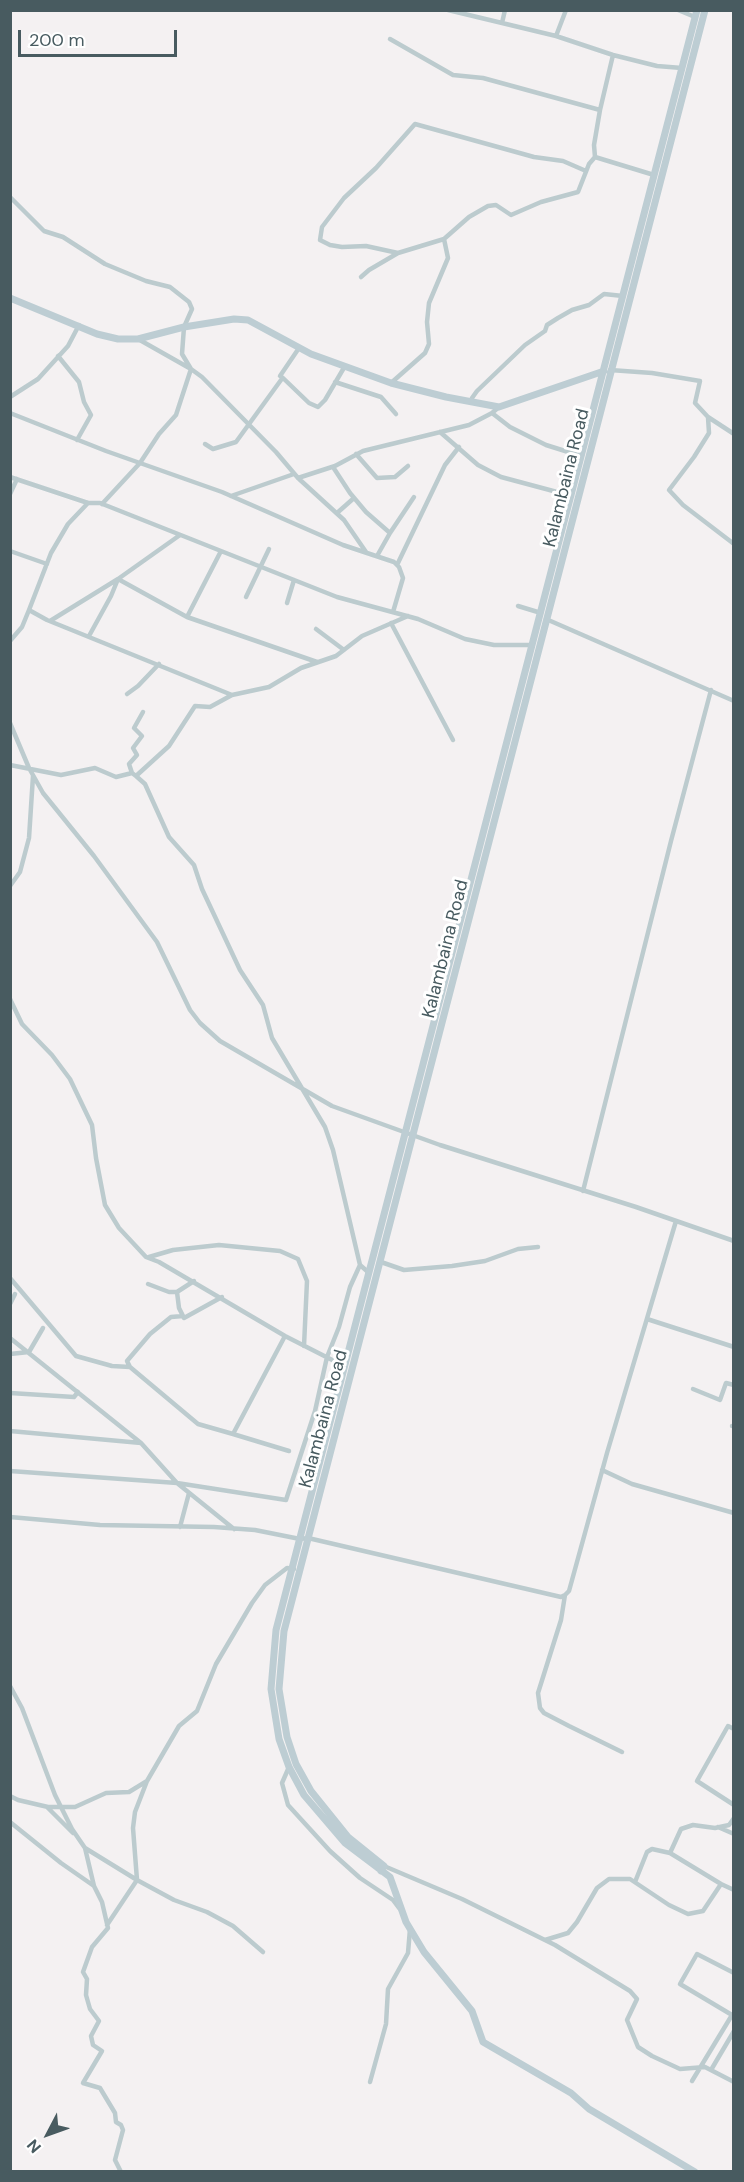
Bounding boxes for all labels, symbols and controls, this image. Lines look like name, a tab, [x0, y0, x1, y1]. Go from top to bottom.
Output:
scale bar	[21, 18, 180, 56]
text: 200 m	[29, 28, 85, 52]
street label: Kalambaina Road	[539, 407, 595, 549]
street label: Kalambaina Road	[418, 878, 474, 1020]
street label: Kalambaina Road	[295, 1348, 353, 1490]
north arrow	[18, 2104, 78, 2164]
text: N	[22, 2135, 46, 2157]

